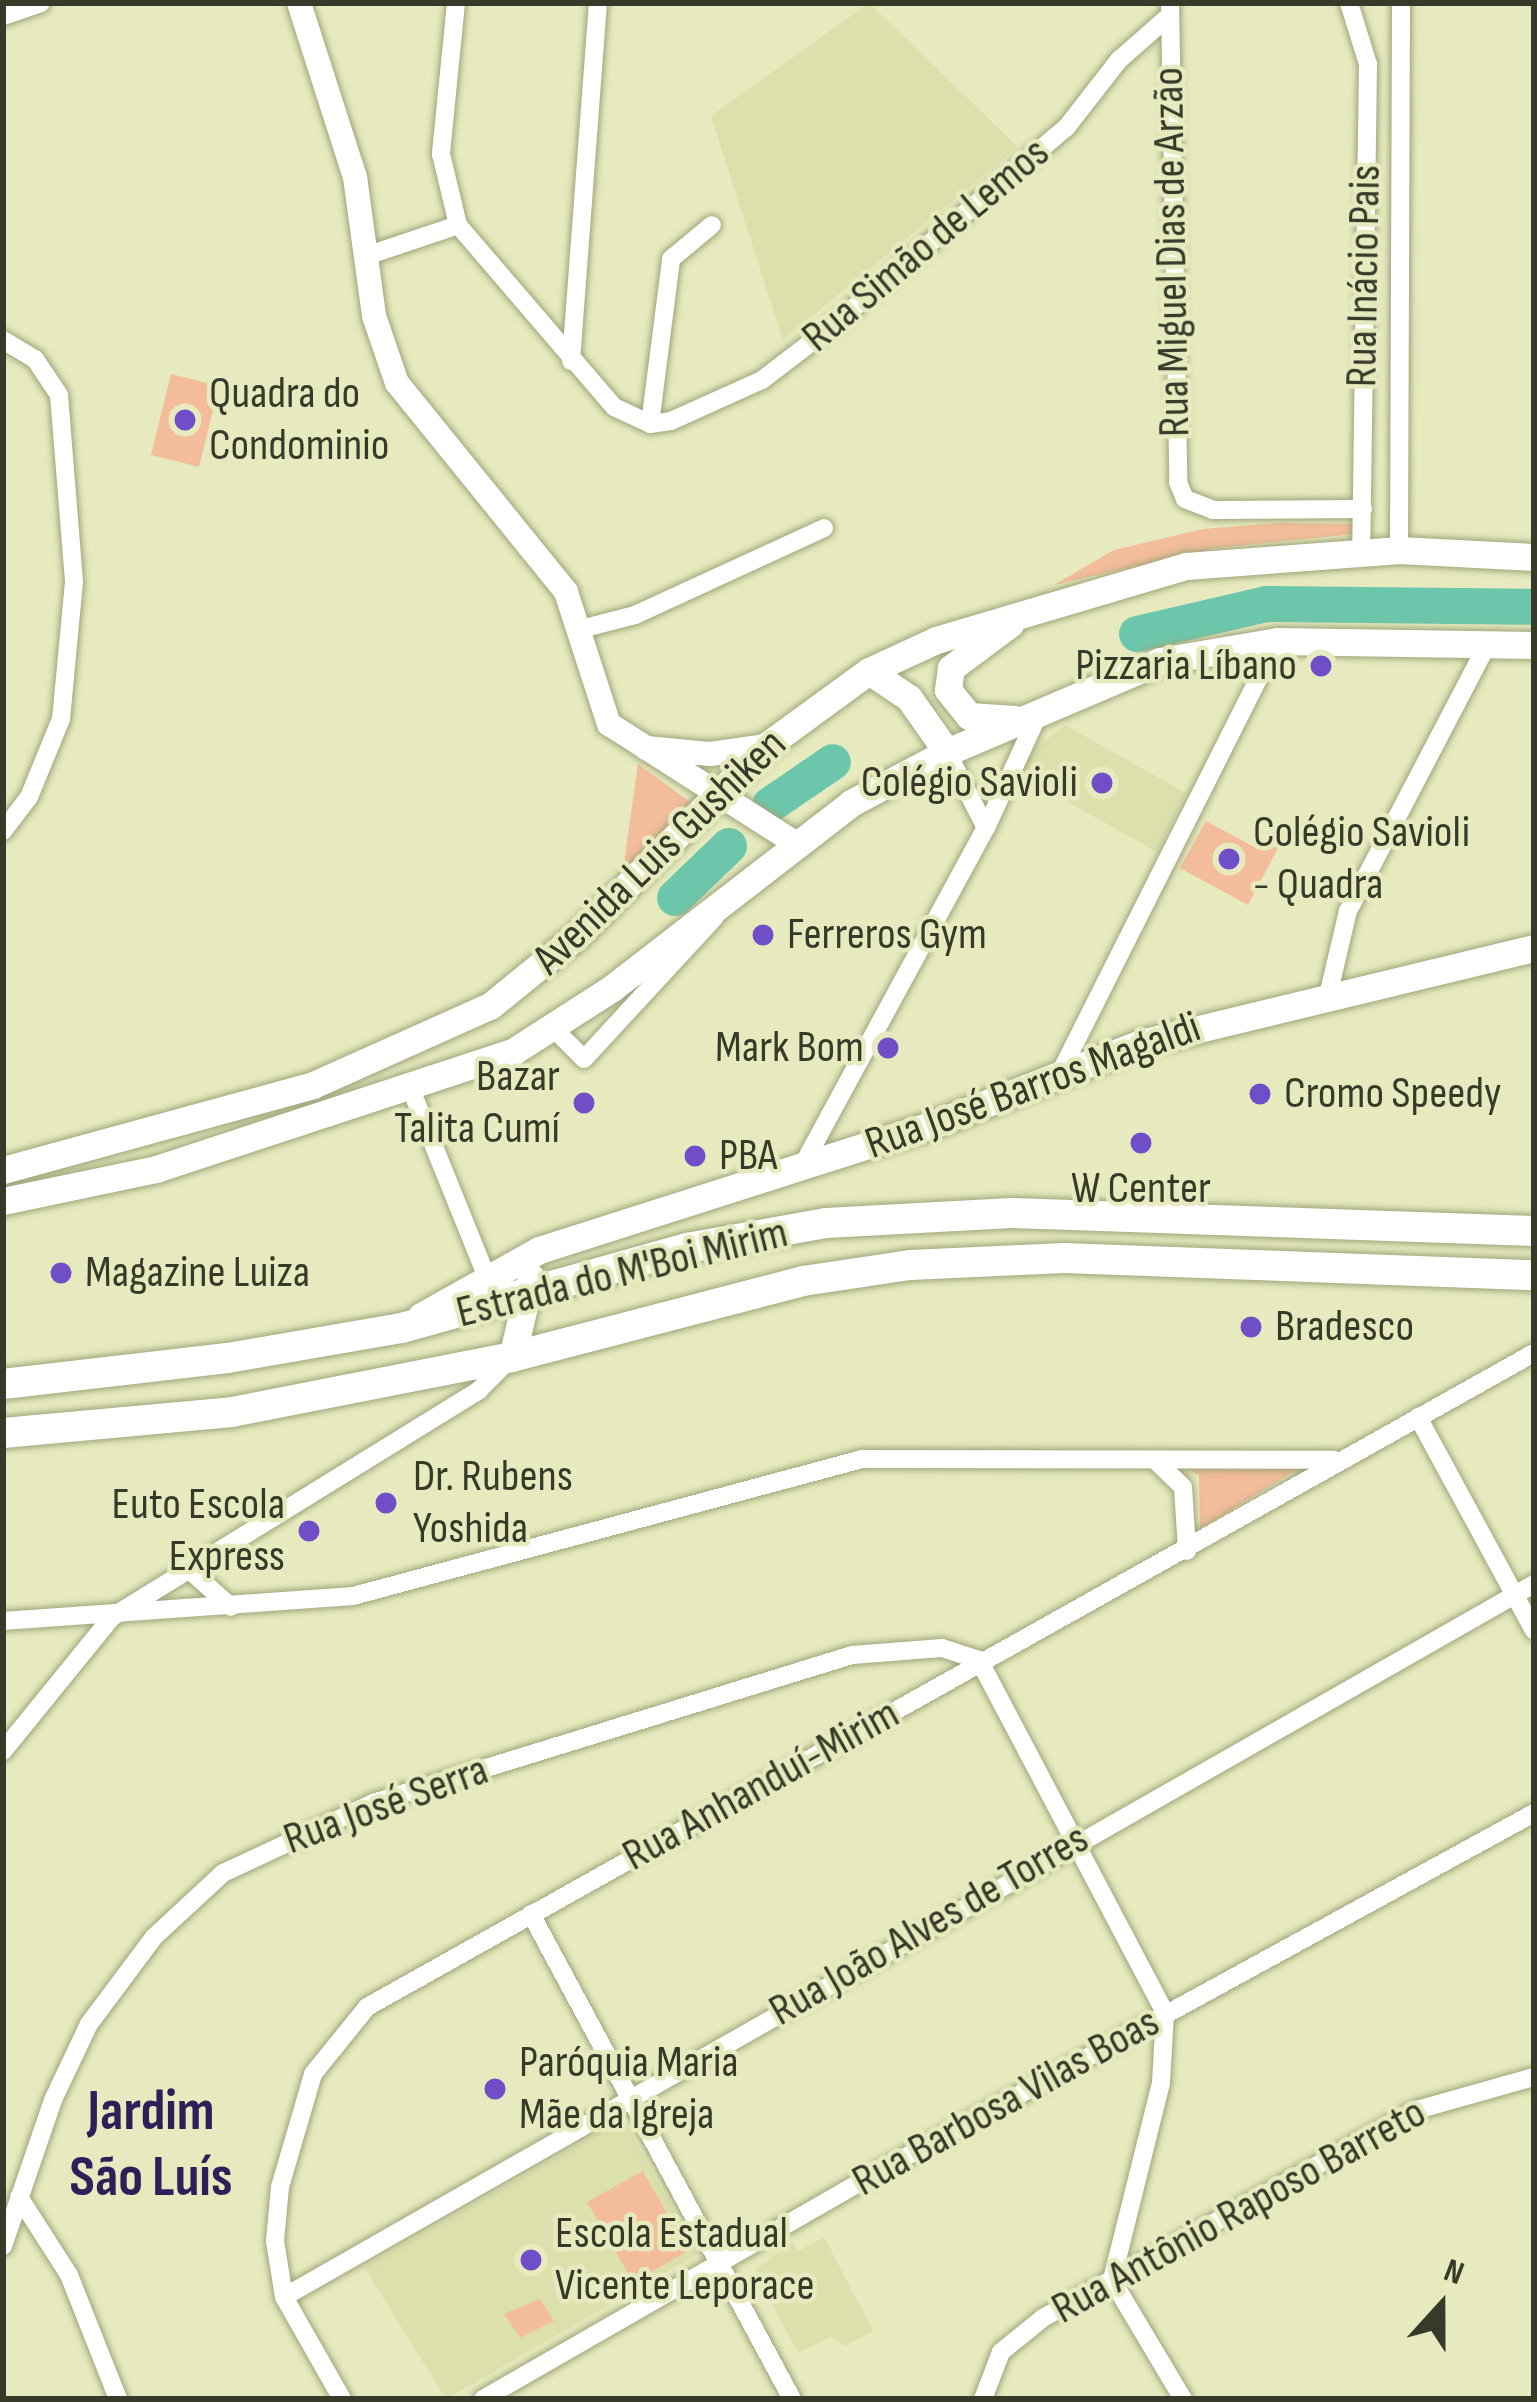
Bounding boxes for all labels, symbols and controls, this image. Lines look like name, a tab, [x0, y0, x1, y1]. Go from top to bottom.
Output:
street label: Rua Miguel Dias de Arzão	[1142, 67, 1202, 437]
street label: Rua Simão de Lemos	[792, 126, 1060, 364]
street label: Rua Inácio Pais	[1335, 164, 1393, 388]
place label: Quadra do Condominio	[209, 367, 389, 473]
marker: Quadra do Condominio	[172, 407, 198, 433]
place label: Pizzaria Líbano	[1075, 639, 1297, 693]
marker: Pizzaria Líbano	[1308, 653, 1334, 679]
street label: Avenida Luis Gushiken	[522, 718, 798, 986]
place label: Colégio Savioli	[861, 756, 1078, 810]
marker: Colégio Savioli	[1089, 770, 1115, 796]
place label: Colégio Savioli - Quadra	[1253, 806, 1470, 912]
marker: Colégio Savioli - Quadra	[1216, 846, 1242, 872]
place label: Ferreros Gym	[787, 908, 987, 962]
marker: Ferreros Gym	[750, 922, 776, 948]
street label: Rua José Barros Magaldi	[858, 1000, 1208, 1172]
place label: Mark Bom	[715, 1021, 864, 1075]
marker: Mark Bom	[875, 1035, 901, 1061]
place label: Bazar Talita Cumí	[394, 1050, 560, 1156]
place label: Cromo Speedy	[1284, 1067, 1501, 1121]
marker: Cromo Speedy	[1247, 1081, 1273, 1107]
marker: Bazar Talita Cumí	[571, 1090, 597, 1116]
place label: PBA	[719, 1129, 777, 1183]
marker: W Center	[1128, 1130, 1154, 1156]
marker: PBA	[682, 1143, 708, 1169]
place label: W Center	[1071, 1162, 1211, 1216]
street label: Estrada do M'Boi Mirim	[451, 1206, 793, 1340]
place label: Magazine Luiza	[85, 1246, 310, 1300]
marker: Magazine Luiza	[48, 1260, 74, 1286]
place label: Bradesco	[1275, 1300, 1414, 1354]
marker: Bradesco	[1238, 1314, 1264, 1340]
place label: Dr. Rubens Yoshida	[413, 1450, 573, 1556]
place label: Euto Escola Express	[112, 1478, 285, 1584]
marker: Dr. Rubens Yoshida	[370, 1487, 402, 1519]
marker: Euto Escola Express	[296, 1518, 322, 1544]
street label: Rua Anhanduí-Mirim	[614, 1687, 908, 1883]
street label: Rua José Serra	[277, 1743, 495, 1867]
street label: Rua João Alves de Torres	[760, 1812, 1098, 2038]
street label: Rua Barbosa Vilas Boas	[843, 1995, 1169, 2209]
place label: Paróquia Maria Mãe da Igreja	[519, 2036, 739, 2142]
marker: Paróquia Maria Mãe da Igreja	[482, 2076, 508, 2102]
district label: Jardim São Luís	[69, 2079, 233, 2213]
street label: Rua Antônio Raposo Barreto	[1043, 2086, 1435, 2336]
place label: Escola Estadual Vicente Leporace	[555, 2207, 815, 2313]
north arrow	[1381, 2246, 1501, 2366]
marker: Escola Estadual Vicente Leporace	[518, 2247, 544, 2273]
text: N	[1439, 2251, 1469, 2294]

